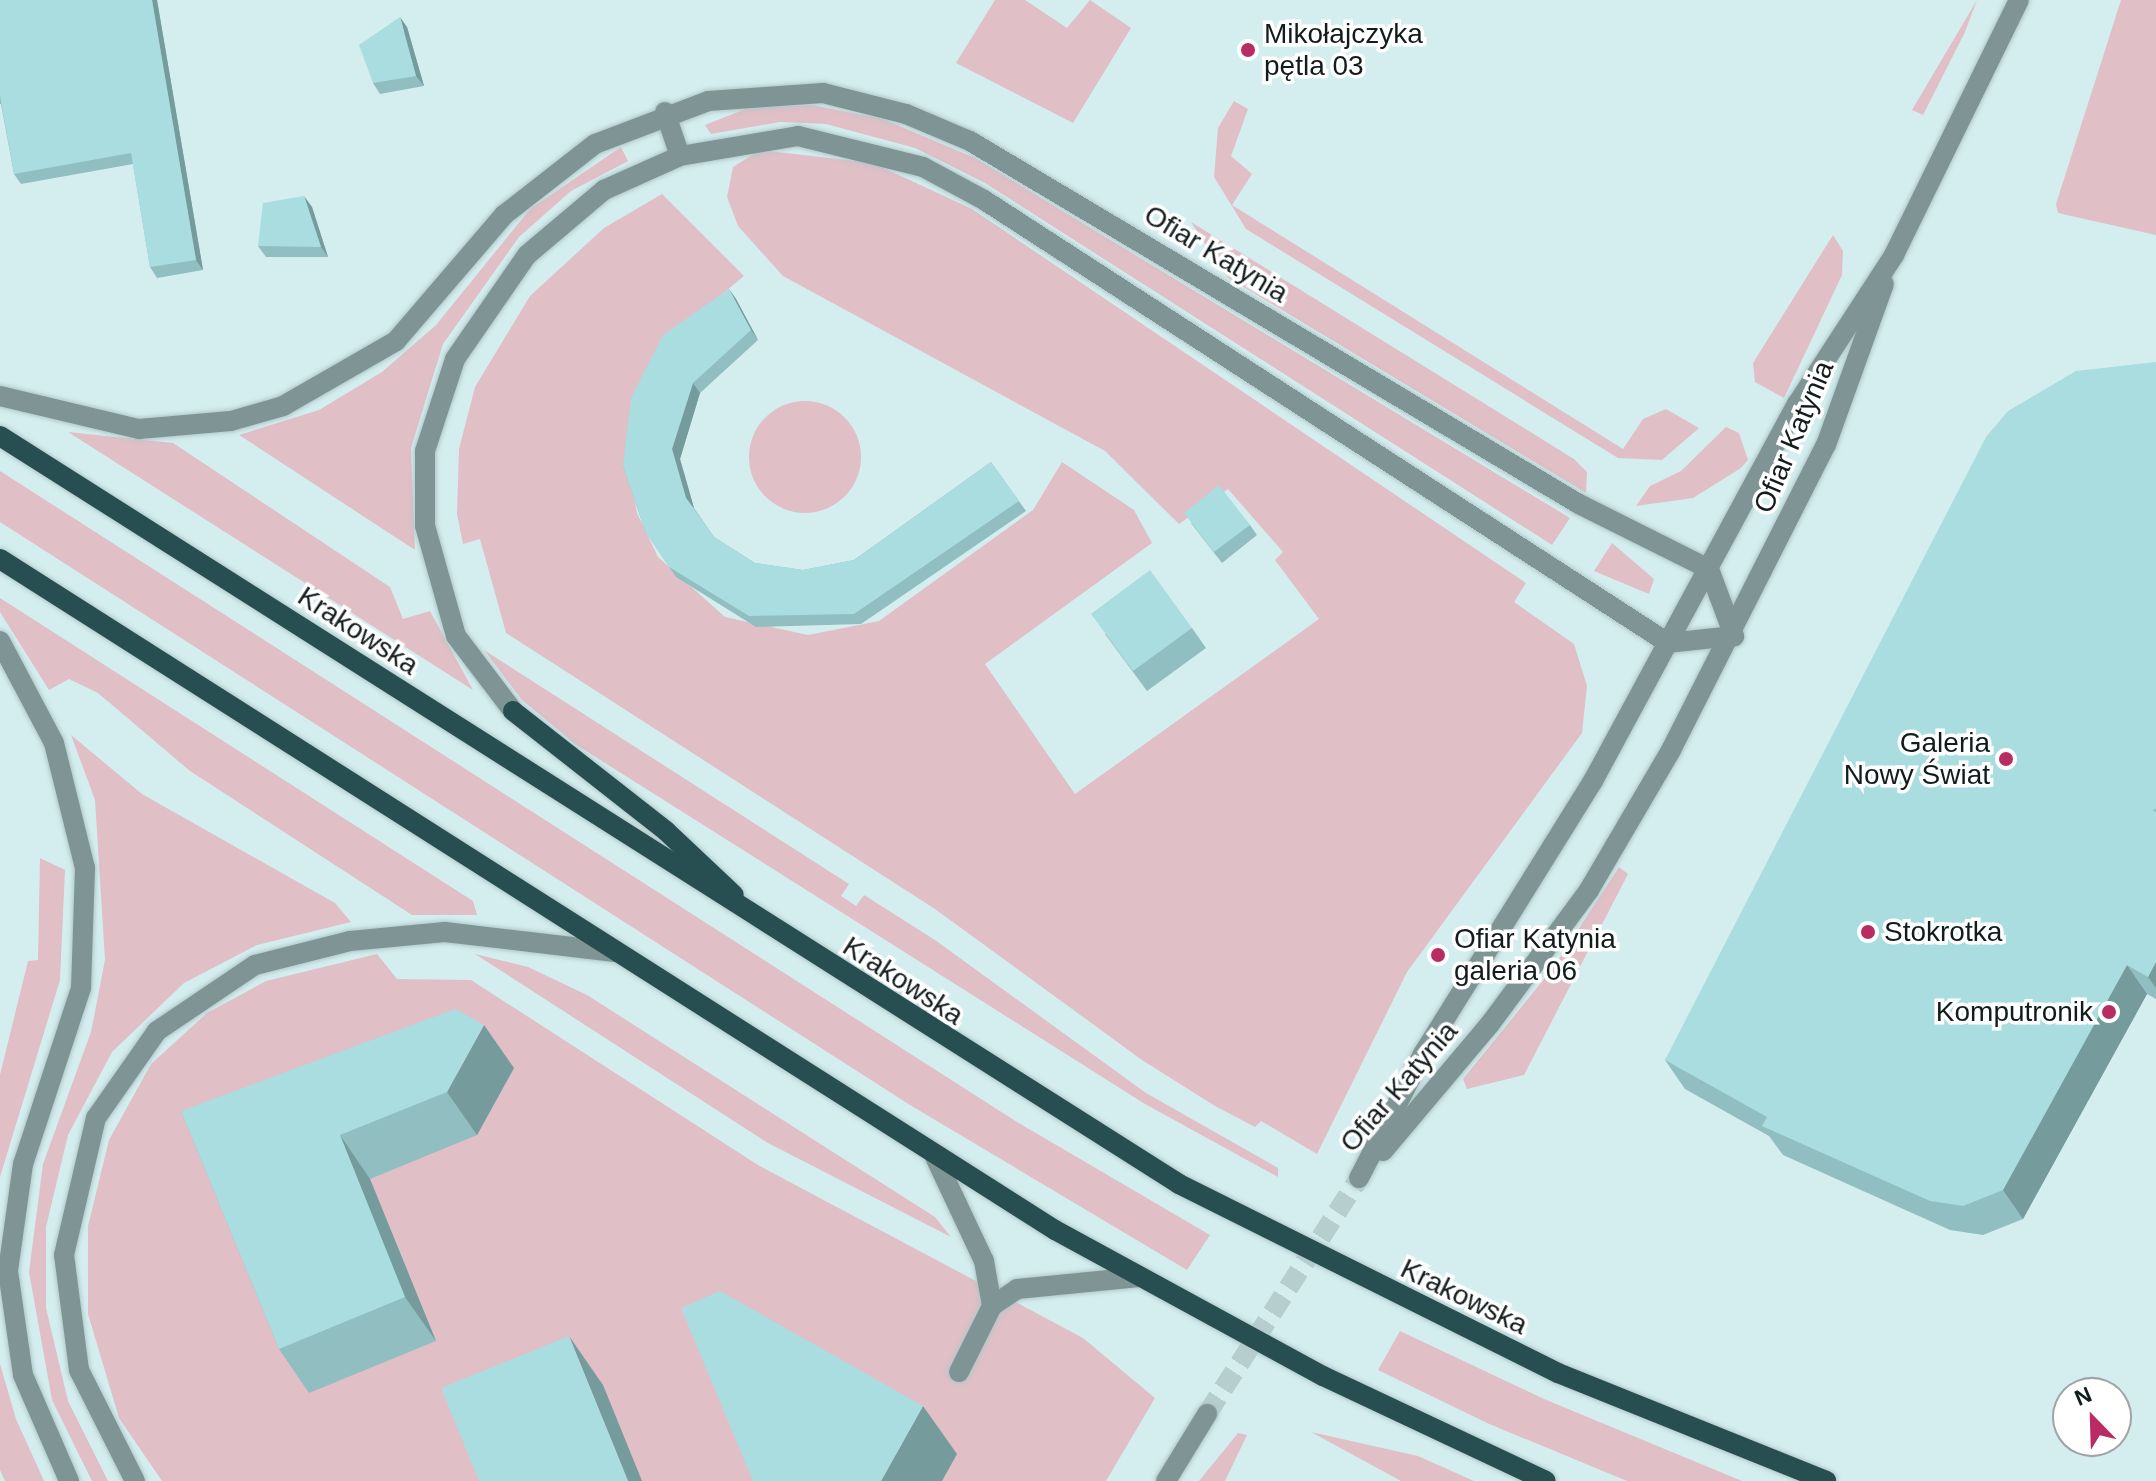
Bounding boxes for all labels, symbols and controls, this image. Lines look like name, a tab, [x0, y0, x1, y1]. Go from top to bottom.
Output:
place label: Mikołajczyka pętla 03	[1264, 17, 1423, 83]
marker: Mikołajczyka pętla 03	[1239, 41, 1257, 59]
street label: Ofiar Katynia	[1138, 198, 1294, 310]
street label: Ofiar Katynia	[1747, 356, 1841, 518]
street label: Krakowska	[291, 580, 425, 682]
place label: Galeria Nowy Świat	[1844, 726, 1990, 792]
marker: Galeria Nowy Świat	[1997, 750, 2015, 768]
place label: Stokrotka	[1884, 915, 2002, 949]
place label: Ofiar Katynia galeria 06	[1454, 922, 1616, 988]
marker: Stokrotka	[1859, 923, 1877, 941]
street label: Krakowska	[836, 930, 970, 1032]
marker: Ofiar Katynia galeria 06	[1429, 946, 1447, 964]
place label: Komputronik	[1936, 995, 2093, 1029]
marker: Komputronik	[2100, 1003, 2118, 1021]
street label: Ofiar Katynia	[1333, 1015, 1465, 1159]
street label: Krakowska	[1395, 1252, 1533, 1342]
north arrow	[2052, 1377, 2132, 1457]
text: N	[2071, 1382, 2095, 1411]

